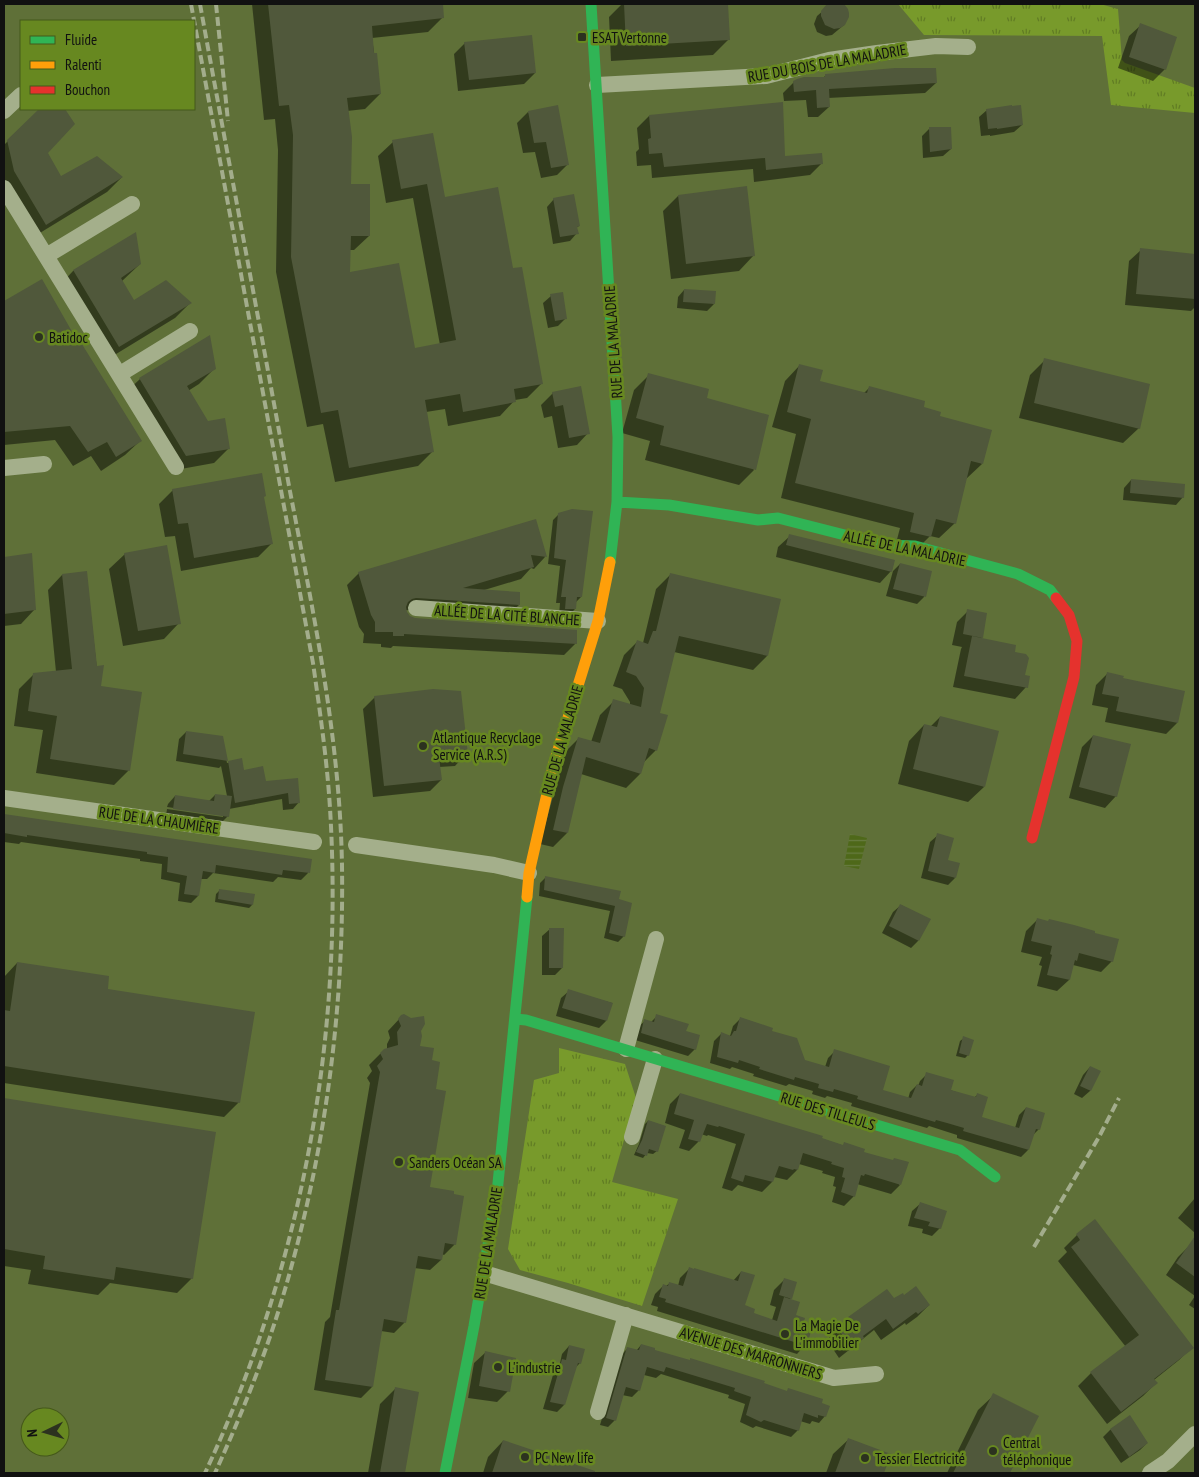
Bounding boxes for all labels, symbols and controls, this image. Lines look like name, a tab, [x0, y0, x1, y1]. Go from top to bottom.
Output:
legend	[20, 20, 195, 110]
place label: ESAT Vertonne	[592, 28, 667, 47]
text: Fluide	[65, 30, 97, 49]
marker: ESAT Vertonne	[576, 31, 588, 43]
street label: RUE DU BOIS DE LA MALADRIE	[746, 40, 908, 86]
text: Ralenti	[65, 55, 102, 74]
text: Bouchon	[65, 80, 110, 99]
street label: RUE DE LA MALADRIE	[600, 285, 626, 399]
place label: Batidoc	[49, 328, 88, 347]
marker: Batidoc	[33, 331, 45, 343]
street label: ALLÉE DE LA MALADRIE	[842, 526, 968, 570]
street label: ALLÉE DE LA CITÉ BLANCHE	[434, 600, 580, 630]
street label: RUE DE LA MALADRIE	[537, 683, 587, 797]
place label: Atlantique Recyclage Service (A.R.S)	[433, 728, 541, 764]
marker: Atlantique Recyclage Service (A.R.S)	[417, 740, 429, 752]
street label: RUE DE LA CHAUMIÈRE	[98, 802, 220, 838]
street label: RUE DES TILLEULS	[779, 1088, 877, 1134]
place label: Sanders Océan SA	[409, 1153, 503, 1172]
marker: Sanders Océan SA	[393, 1156, 405, 1168]
street label: RUE DE LA MALADRIE	[470, 1186, 506, 1300]
place label: La Magie De L'immobilier	[795, 1316, 859, 1352]
street label: AVENUE DES MARRONNIERS	[678, 1322, 824, 1384]
marker: La Magie De L'immobilier	[779, 1328, 791, 1340]
place label: L'industrie	[508, 1358, 561, 1377]
marker: L'industrie	[492, 1361, 504, 1373]
north arrow	[20, 1407, 70, 1457]
text: N	[23, 1429, 41, 1438]
place label: Central téléphonique	[1003, 1433, 1072, 1469]
marker: Central téléphonique	[987, 1445, 999, 1457]
place label: PC New life	[535, 1448, 594, 1467]
place label: Tessier Electricité	[875, 1449, 965, 1468]
marker: PC New life	[519, 1451, 531, 1463]
marker: Tessier Electricité	[859, 1452, 871, 1464]

